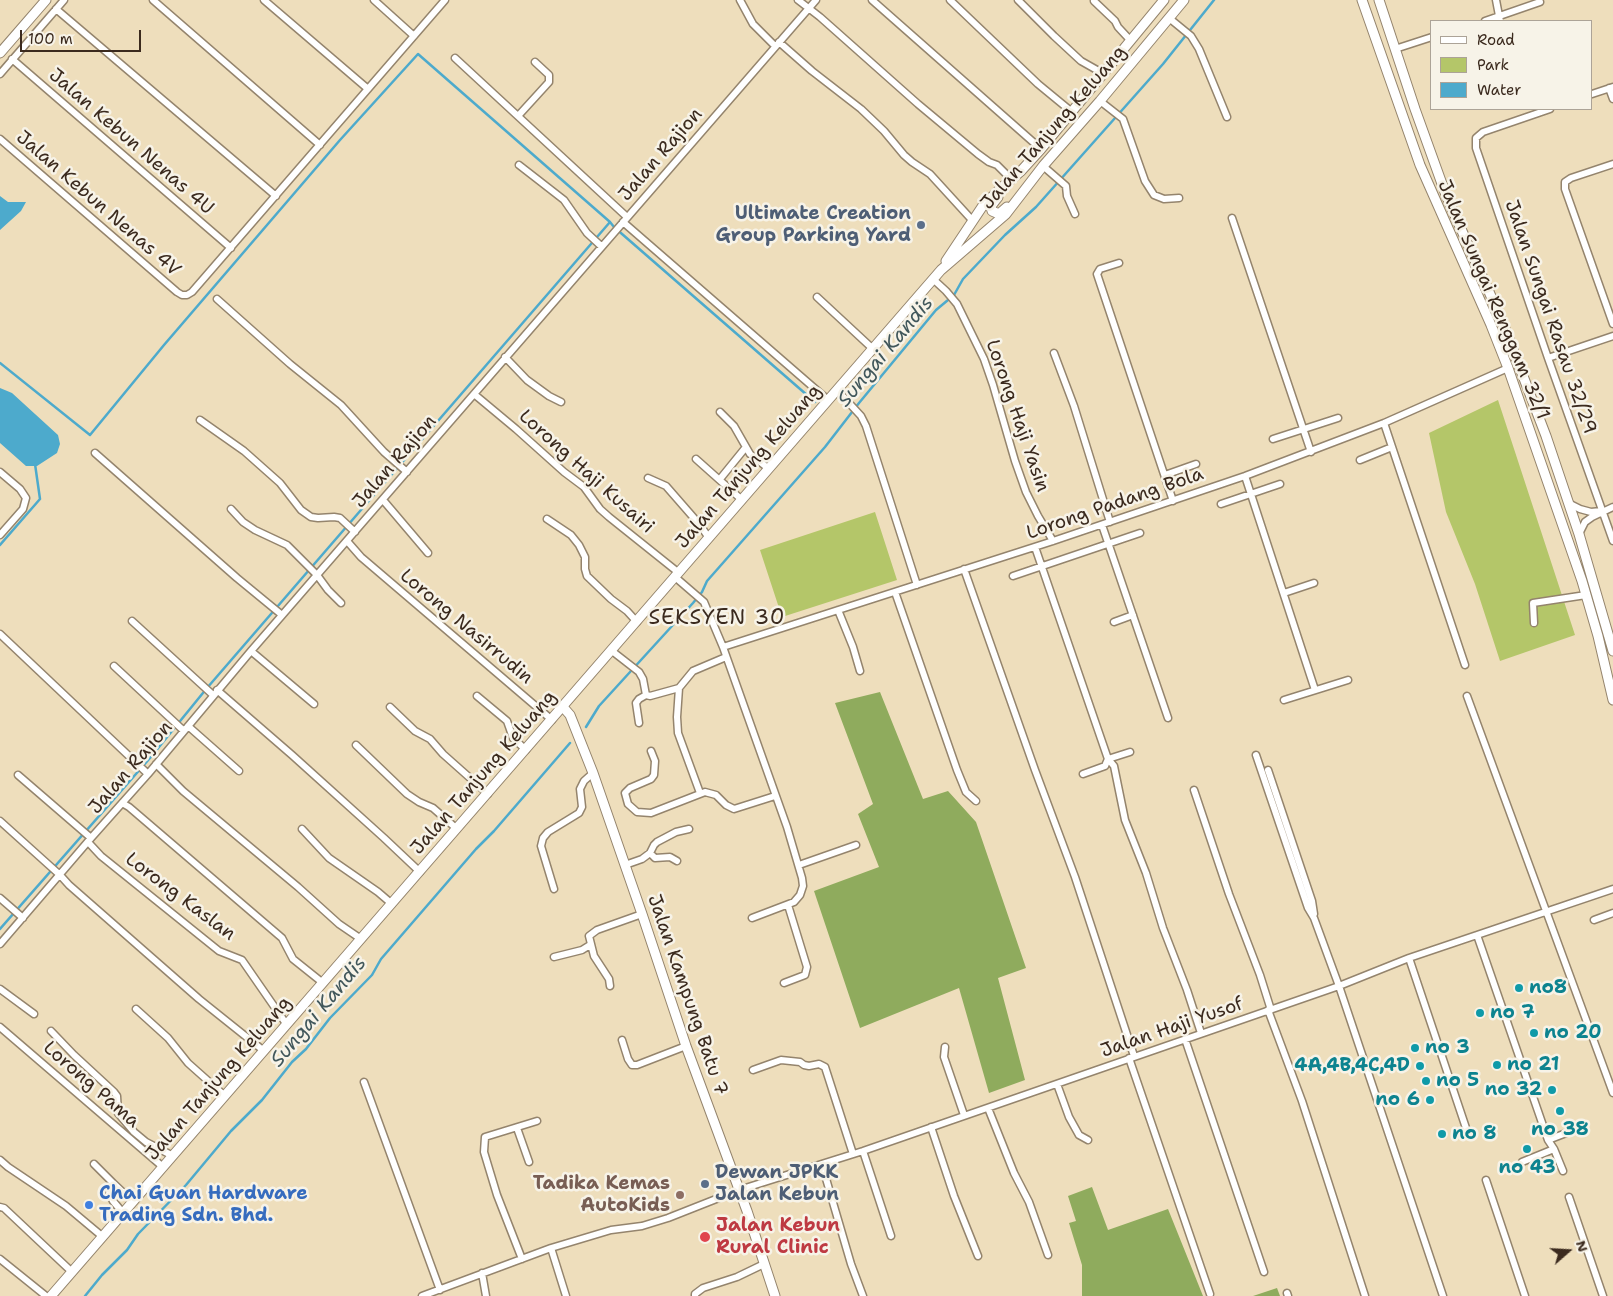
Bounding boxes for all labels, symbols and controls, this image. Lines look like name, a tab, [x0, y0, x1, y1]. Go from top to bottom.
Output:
scale bar	[22, 20, 144, 52]
legend	[1430, 20, 1593, 110]
text: 100 m	[28, 29, 73, 49]
text: Road	[1477, 30, 1515, 50]
street label: Jalan Tanjung Keluang	[977, 41, 1131, 215]
text: Park	[1477, 55, 1509, 75]
street label: Jalan Kebun Nenas 4U	[44, 64, 218, 220]
text: Water	[1477, 80, 1521, 100]
street label: Jalan Rajion	[614, 104, 708, 206]
street label: Jalan Kebun Nenas 4V	[11, 126, 185, 282]
street label: Jalan Sungai Renggam 32/1	[1432, 177, 1554, 423]
street label: Jalan Sungai Rasau 32/29	[1499, 197, 1601, 437]
place label: Ultimate Creation Group Parking Yard	[716, 203, 911, 247]
marker: Ultimate Creation Group Parking Yard	[915, 219, 927, 231]
water label: Sungai Kandis	[833, 292, 939, 412]
street label: Lorong Haji Yasin	[980, 337, 1054, 495]
street label: Jalan Tanjung Keluang	[672, 380, 826, 554]
street label: Lorong Haji Kusairi	[514, 405, 658, 539]
street label: Jalan Rajion	[348, 411, 442, 513]
street label: Lorong Padang Bola	[1024, 463, 1206, 545]
street label: Lorong Nasirrudin	[395, 565, 537, 689]
district label: SEKSYEN 30	[647, 606, 787, 632]
street label: Jalan Tanjung Keluang	[407, 686, 561, 860]
street label: Jalan Rajion	[84, 717, 178, 819]
street label: Lorong Kaslan	[120, 848, 240, 946]
street label: Jalan Kampung Batu 7	[642, 892, 732, 1098]
water label: Sungai Kandis	[266, 952, 372, 1072]
place label: no8	[1529, 977, 1567, 999]
marker: no8	[1513, 982, 1525, 994]
street label: Jalan Tanjung Keluang	[142, 992, 296, 1166]
street label: Jalan Haji Yusof	[1098, 993, 1246, 1063]
place label: no 7	[1490, 1002, 1535, 1024]
marker: no 7	[1474, 1007, 1486, 1019]
place label: no 20	[1544, 1022, 1602, 1044]
marker: no 20	[1528, 1027, 1540, 1039]
street label: Lorong Pama	[38, 1037, 144, 1133]
place label: no 3	[1425, 1037, 1470, 1059]
marker: no 3	[1409, 1042, 1421, 1054]
place label: no 21	[1507, 1054, 1559, 1076]
place label: 4A,4B,4C,4D	[1294, 1055, 1410, 1077]
marker: no 21	[1491, 1059, 1503, 1071]
marker: 4A,4B,4C,4D	[1414, 1060, 1426, 1072]
place label: no 5	[1436, 1070, 1479, 1092]
marker: no 5	[1420, 1075, 1432, 1087]
place label: no 32	[1485, 1079, 1542, 1101]
marker: no 32	[1546, 1084, 1558, 1096]
place label: no 6	[1375, 1089, 1420, 1111]
marker: no 6	[1424, 1094, 1436, 1106]
marker: no 38	[1554, 1105, 1566, 1117]
place label: no 38	[1531, 1119, 1589, 1141]
place label: no 8	[1452, 1123, 1497, 1145]
marker: no 8	[1436, 1128, 1448, 1140]
marker: no 43	[1521, 1143, 1533, 1155]
place label: no 43	[1499, 1157, 1555, 1179]
place label: Dewan JPKK Jalan Kebun	[715, 1162, 839, 1206]
place label: Tadika Kemas AutoKids	[533, 1173, 670, 1217]
marker: Dewan JPKK Jalan Kebun	[699, 1178, 711, 1190]
place label: Chai Guan Hardware Trading Sdn. Bhd.	[99, 1183, 308, 1227]
marker: Tadika Kemas AutoKids	[674, 1189, 686, 1201]
marker: Chai Guan Hardware Trading Sdn. Bhd.	[83, 1199, 95, 1211]
place label: Jalan Kebun Rural Clinic	[716, 1215, 840, 1259]
north arrow	[1543, 1226, 1593, 1276]
marker: Jalan Kebun Rural Clinic	[698, 1230, 712, 1244]
text: N	[1572, 1238, 1592, 1254]

